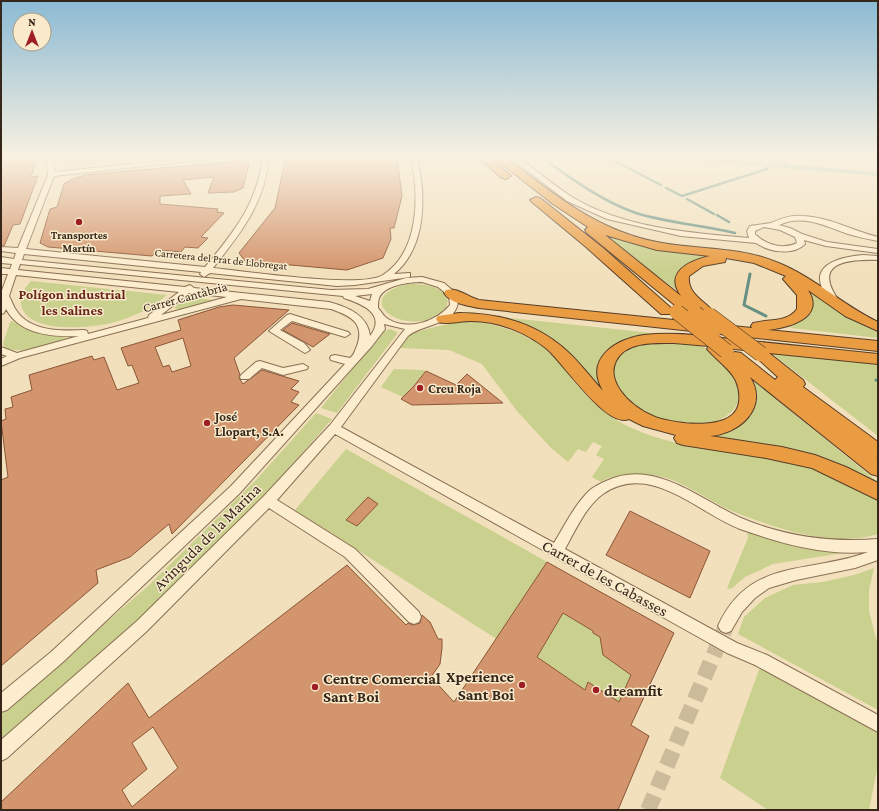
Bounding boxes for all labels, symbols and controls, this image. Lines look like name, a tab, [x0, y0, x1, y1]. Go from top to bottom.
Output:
north arrow	[12, 12, 52, 52]
text: N	[28, 16, 36, 28]
marker: Transportes Martín	[74, 217, 84, 227]
place label: Transportes Martín	[51, 229, 108, 254]
street label: Carretera del Prat de Llobregat	[154, 246, 288, 273]
street label: Carrer Cantàbria	[141, 279, 229, 315]
district label: Polígon industrial les Salines	[19, 286, 125, 318]
place label: Creu Roja	[428, 381, 482, 397]
marker: Creu Roja	[415, 383, 425, 393]
place label: José Llopart, S.A.	[213, 409, 284, 440]
marker: José Llopart, S.A.	[202, 418, 212, 428]
street label: Avinguda de la Marina	[150, 480, 265, 594]
street label: Carrer de les Cabasses	[539, 536, 671, 620]
place label: Xperience Sant Boi	[446, 668, 515, 703]
place label: Centre Comercial Sant Boi	[323, 670, 441, 705]
marker: Xperience Sant Boi	[517, 680, 527, 690]
marker: Centre Comercial Sant Boi	[310, 682, 320, 692]
place label: dreamfit	[604, 682, 663, 699]
marker: dreamfit	[591, 685, 601, 695]

